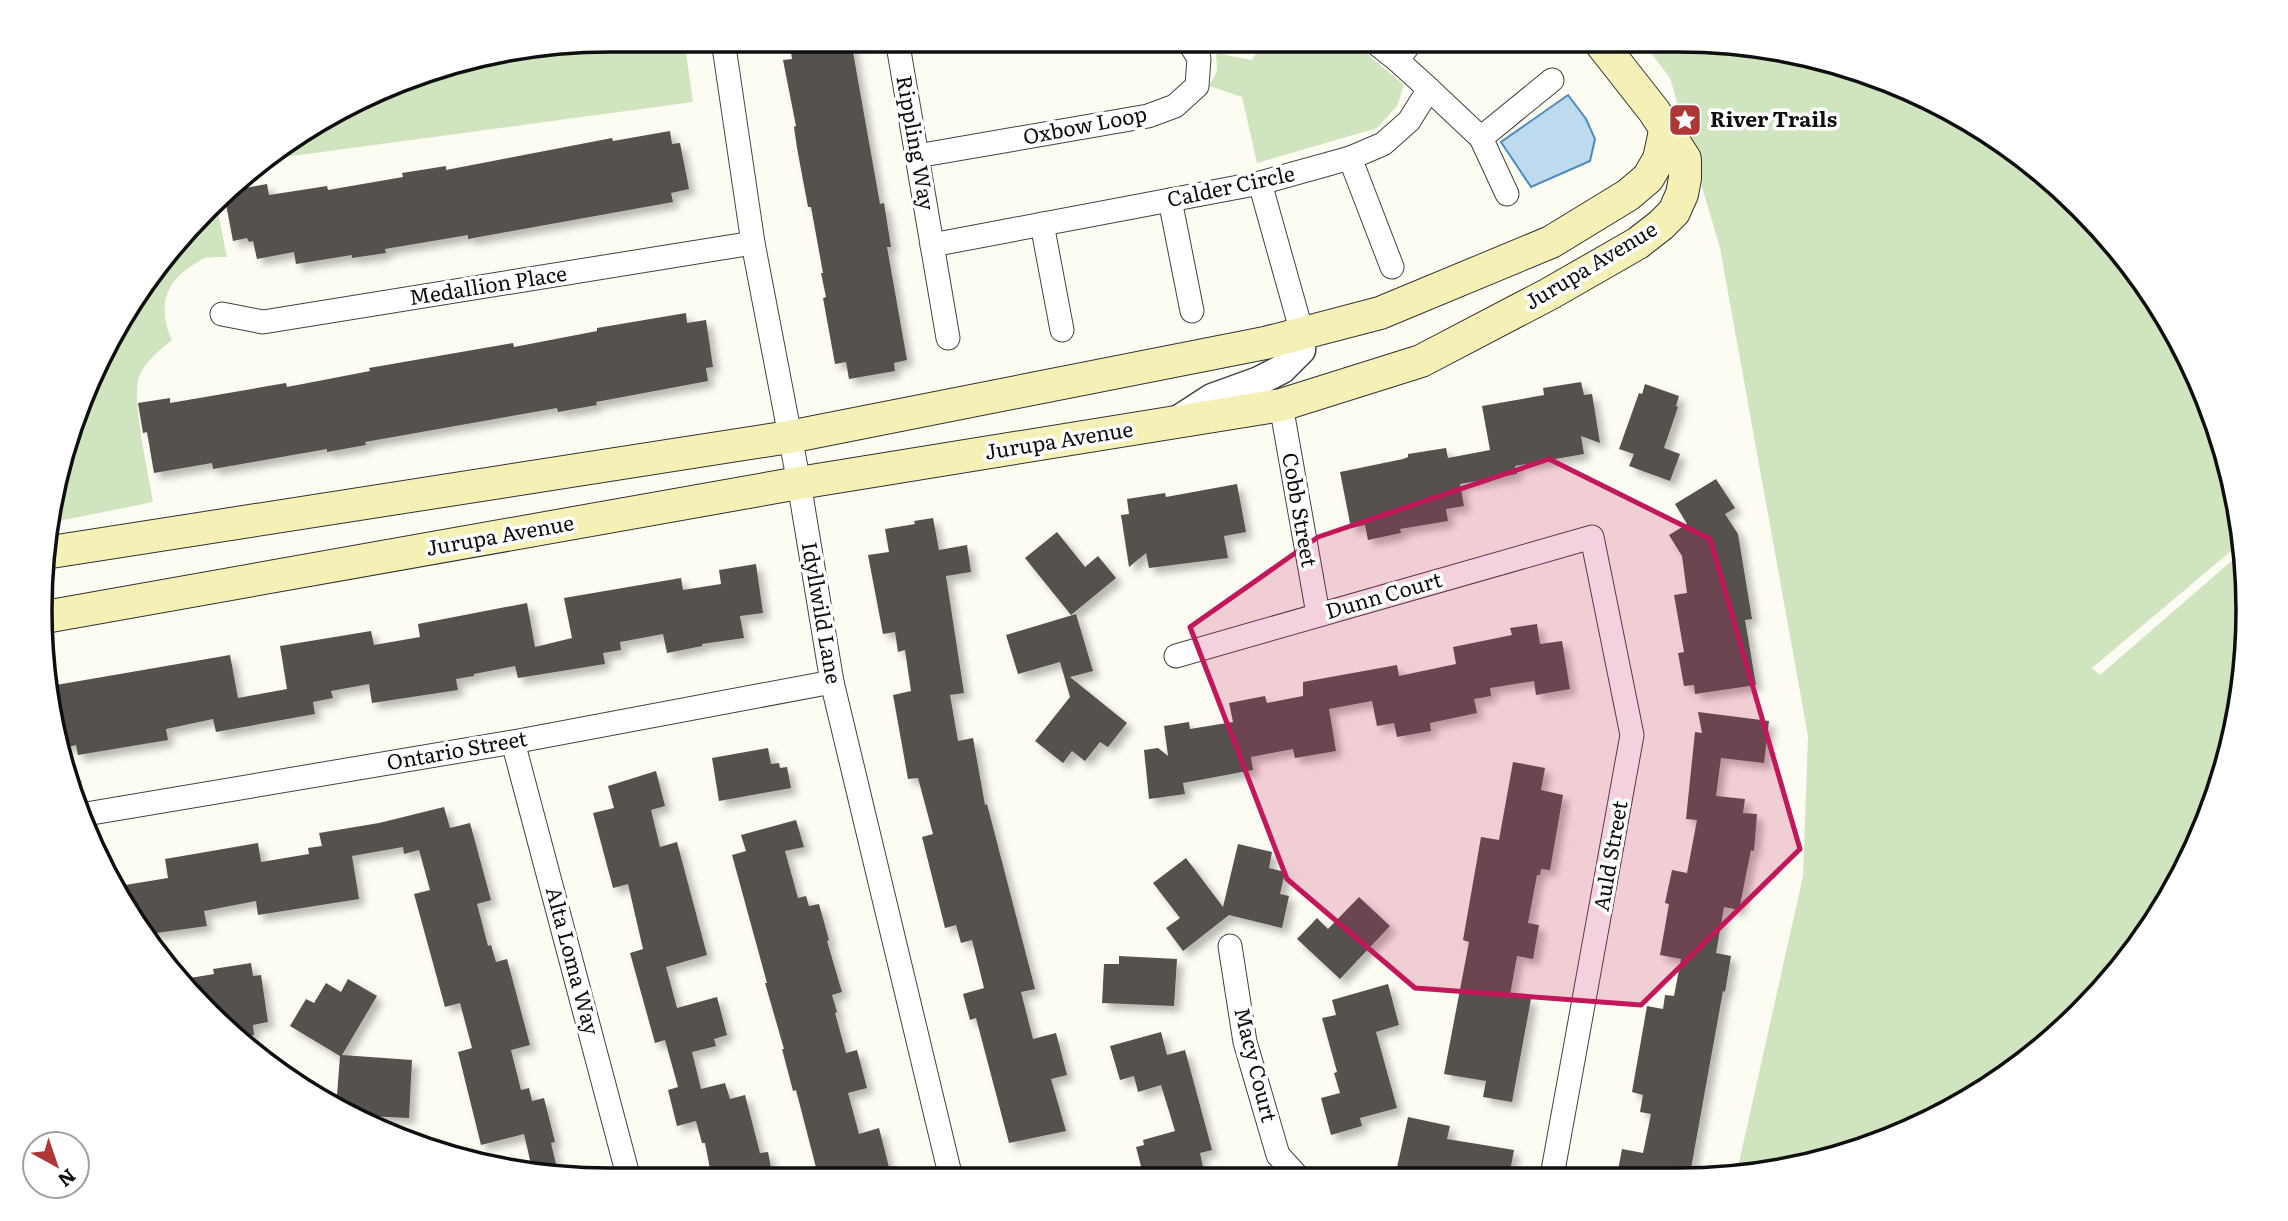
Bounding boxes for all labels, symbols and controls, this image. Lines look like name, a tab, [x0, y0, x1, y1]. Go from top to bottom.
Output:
street label: Rippling Way	[890, 73, 945, 213]
street label: Oxbow Loop	[1020, 96, 1149, 151]
place icon: River Trails	[1666, 101, 1704, 139]
place label: River Trails	[1710, 102, 1837, 133]
street label: Calder Circle	[1164, 156, 1297, 213]
street label: Jurupa Avenue	[1518, 212, 1662, 316]
street label: Medallion Place	[407, 256, 569, 311]
street label: Jurupa Avenue	[982, 411, 1135, 466]
street label: Cobb Street	[1276, 450, 1327, 570]
street label: Jurupa Avenue	[423, 505, 576, 562]
street label: Idyllwild Lane	[796, 539, 851, 686]
street label: Dunn Court	[1321, 562, 1446, 625]
street label: Ontario Street	[384, 721, 530, 776]
street label: Auld Street	[1584, 797, 1634, 913]
street label: Alta Loma Way	[540, 883, 609, 1039]
street label: Macy Court	[1228, 1004, 1287, 1126]
north arrow	[21, 1130, 91, 1200]
text: N	[52, 1163, 83, 1195]

